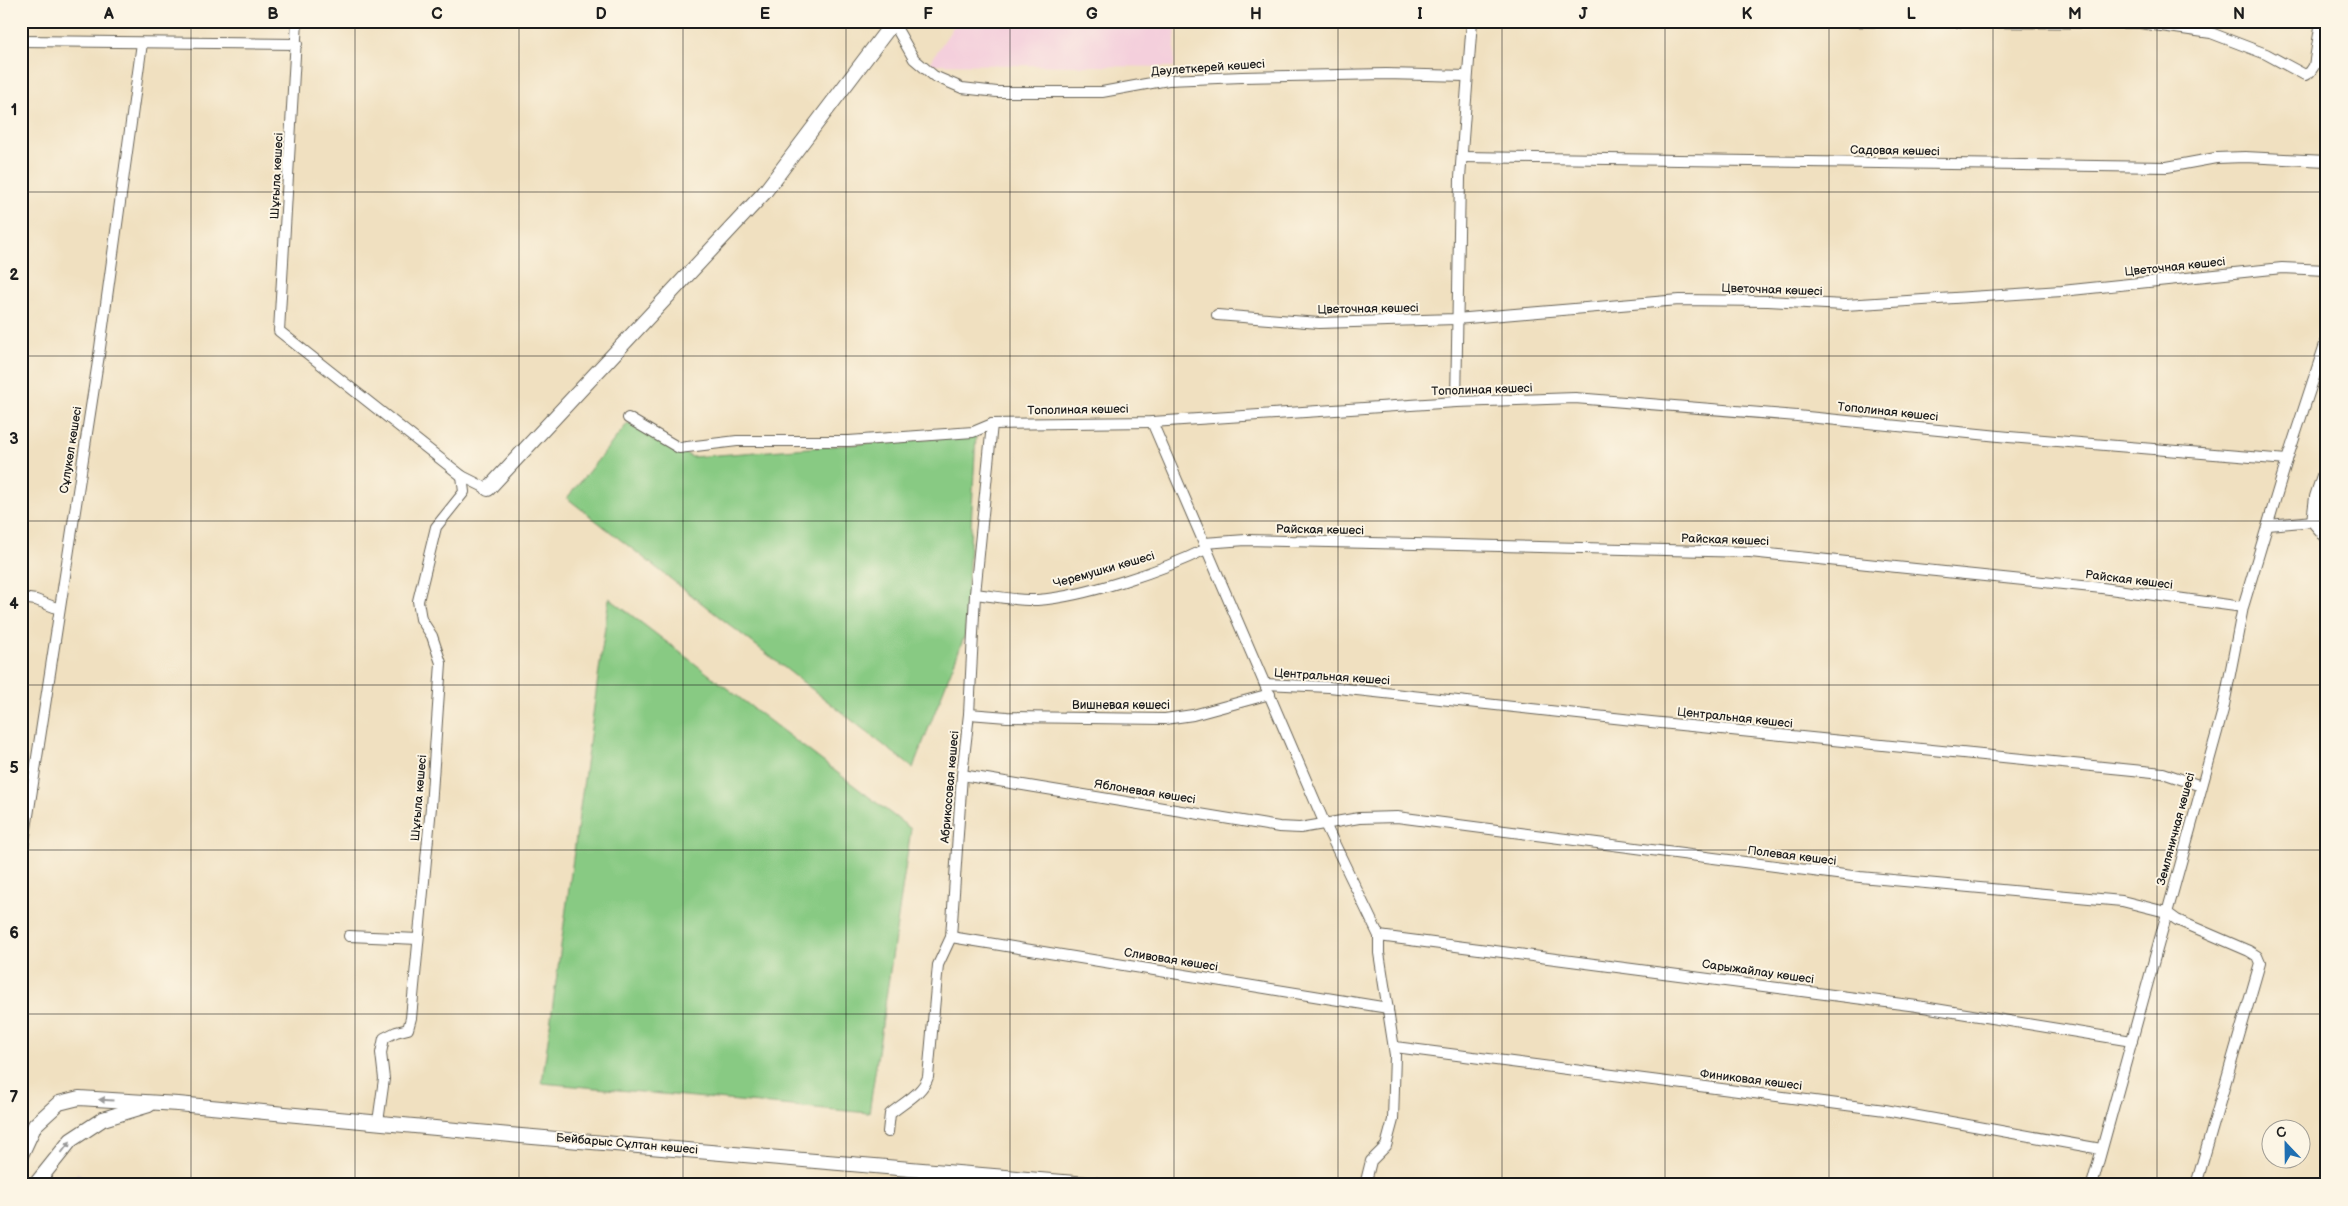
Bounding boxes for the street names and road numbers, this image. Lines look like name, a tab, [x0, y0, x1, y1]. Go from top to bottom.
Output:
street label: Дәулеткерей көшесі	[1151, 57, 1265, 79]
street label: Шұғыла көшесі	[267, 132, 287, 220]
street label: Садовая көшесі	[1850, 143, 1940, 159]
street label: Цветочная көшесі	[2124, 254, 2226, 280]
street label: Цветочная көшесі	[1721, 281, 1823, 299]
street label: Цветочная көшесі	[1317, 301, 1419, 317]
street label: Тополиная көшесі	[1431, 381, 1533, 399]
street label: Тополиная көшесі	[1837, 399, 1939, 425]
street label: Тополиная көшесі	[1027, 402, 1129, 418]
street label: Сұлукөл көшесі	[57, 405, 85, 495]
street label: Райская көшесі	[1276, 522, 1364, 538]
street label: Райская көшесі	[1681, 531, 1769, 549]
street label: Черемушки көшесі	[1052, 548, 1156, 592]
street label: Райская көшесі	[2084, 567, 2174, 593]
street label: Центральная көшесі	[1273, 665, 1391, 689]
street label: Вишневая көшесі	[1072, 698, 1170, 713]
street label: Центральная көшесі	[1676, 704, 1794, 732]
street label: Абрикосовая көшесі	[938, 730, 962, 845]
street label: Шұғыла көшесі	[408, 754, 430, 842]
street label: Земляничная көшесі	[2154, 771, 2198, 887]
street label: Яблоневая көшесі	[1093, 777, 1197, 807]
street label: Полевая көшесі	[1747, 843, 1837, 869]
street label: Сливовая көшесі	[1123, 945, 1219, 975]
street label: Сарыжайлау көшесі	[1701, 957, 1815, 987]
street label: Финиковая көшесі	[1699, 1066, 1803, 1094]
street label: Бейбарыс Сұлтан көшесі	[555, 1130, 699, 1158]

